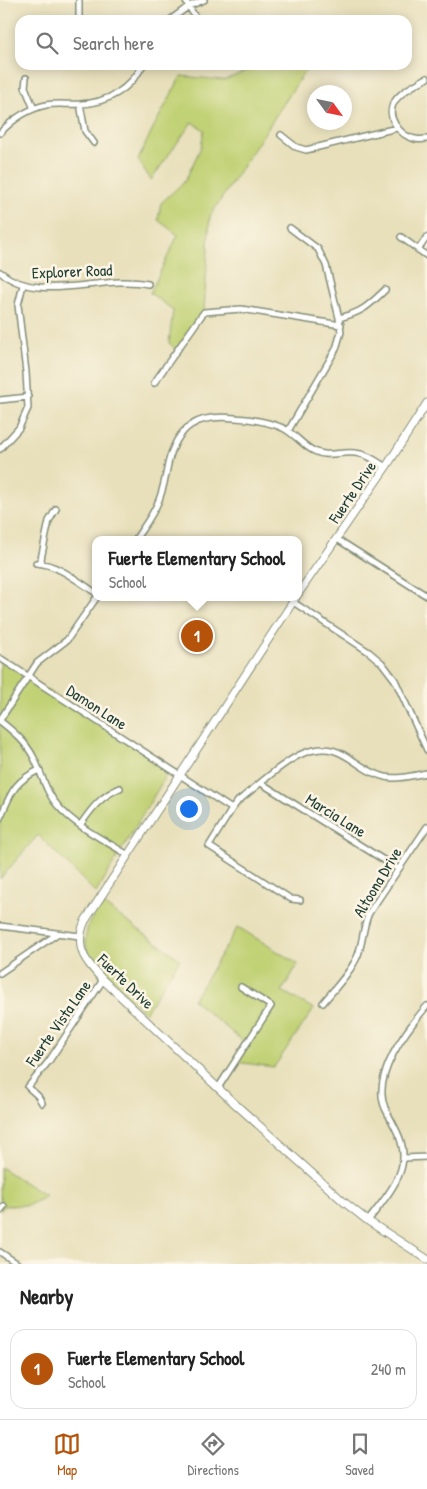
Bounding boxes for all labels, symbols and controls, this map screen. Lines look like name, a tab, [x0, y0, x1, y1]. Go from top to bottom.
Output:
search box	[15, 15, 412, 70]
icon: search	[33, 29, 61, 57]
text: Search here	[73, 30, 154, 56]
north arrow	[307, 85, 352, 130]
street label: Explorer Road	[31, 259, 113, 283]
street label: Fuerte Drive	[323, 456, 381, 528]
popup	[92, 536, 302, 601]
text: Fuerte Elementary School	[109, 545, 285, 571]
text: School	[109, 571, 146, 593]
pin: 1	[181, 617, 213, 655]
street label: Damon Lane	[63, 679, 132, 735]
street label: Marcia Lane	[302, 788, 371, 843]
your location	[176, 796, 202, 822]
street label: Altoona Drive	[348, 842, 407, 921]
street label: Fuerte Drive	[92, 948, 159, 1014]
street label: Fuerte Vista Lane	[20, 975, 96, 1071]
text: Nearby	[20, 1282, 73, 1311]
text: Fuerte Elementary School	[68, 1345, 244, 1371]
text: 1	[34, 1358, 40, 1380]
text: 240 m	[371, 1358, 406, 1380]
text: School	[68, 1371, 105, 1393]
tab: Map	[53, 1430, 81, 1479]
tab: Directions	[187, 1430, 239, 1479]
tab: Saved	[345, 1430, 374, 1479]

